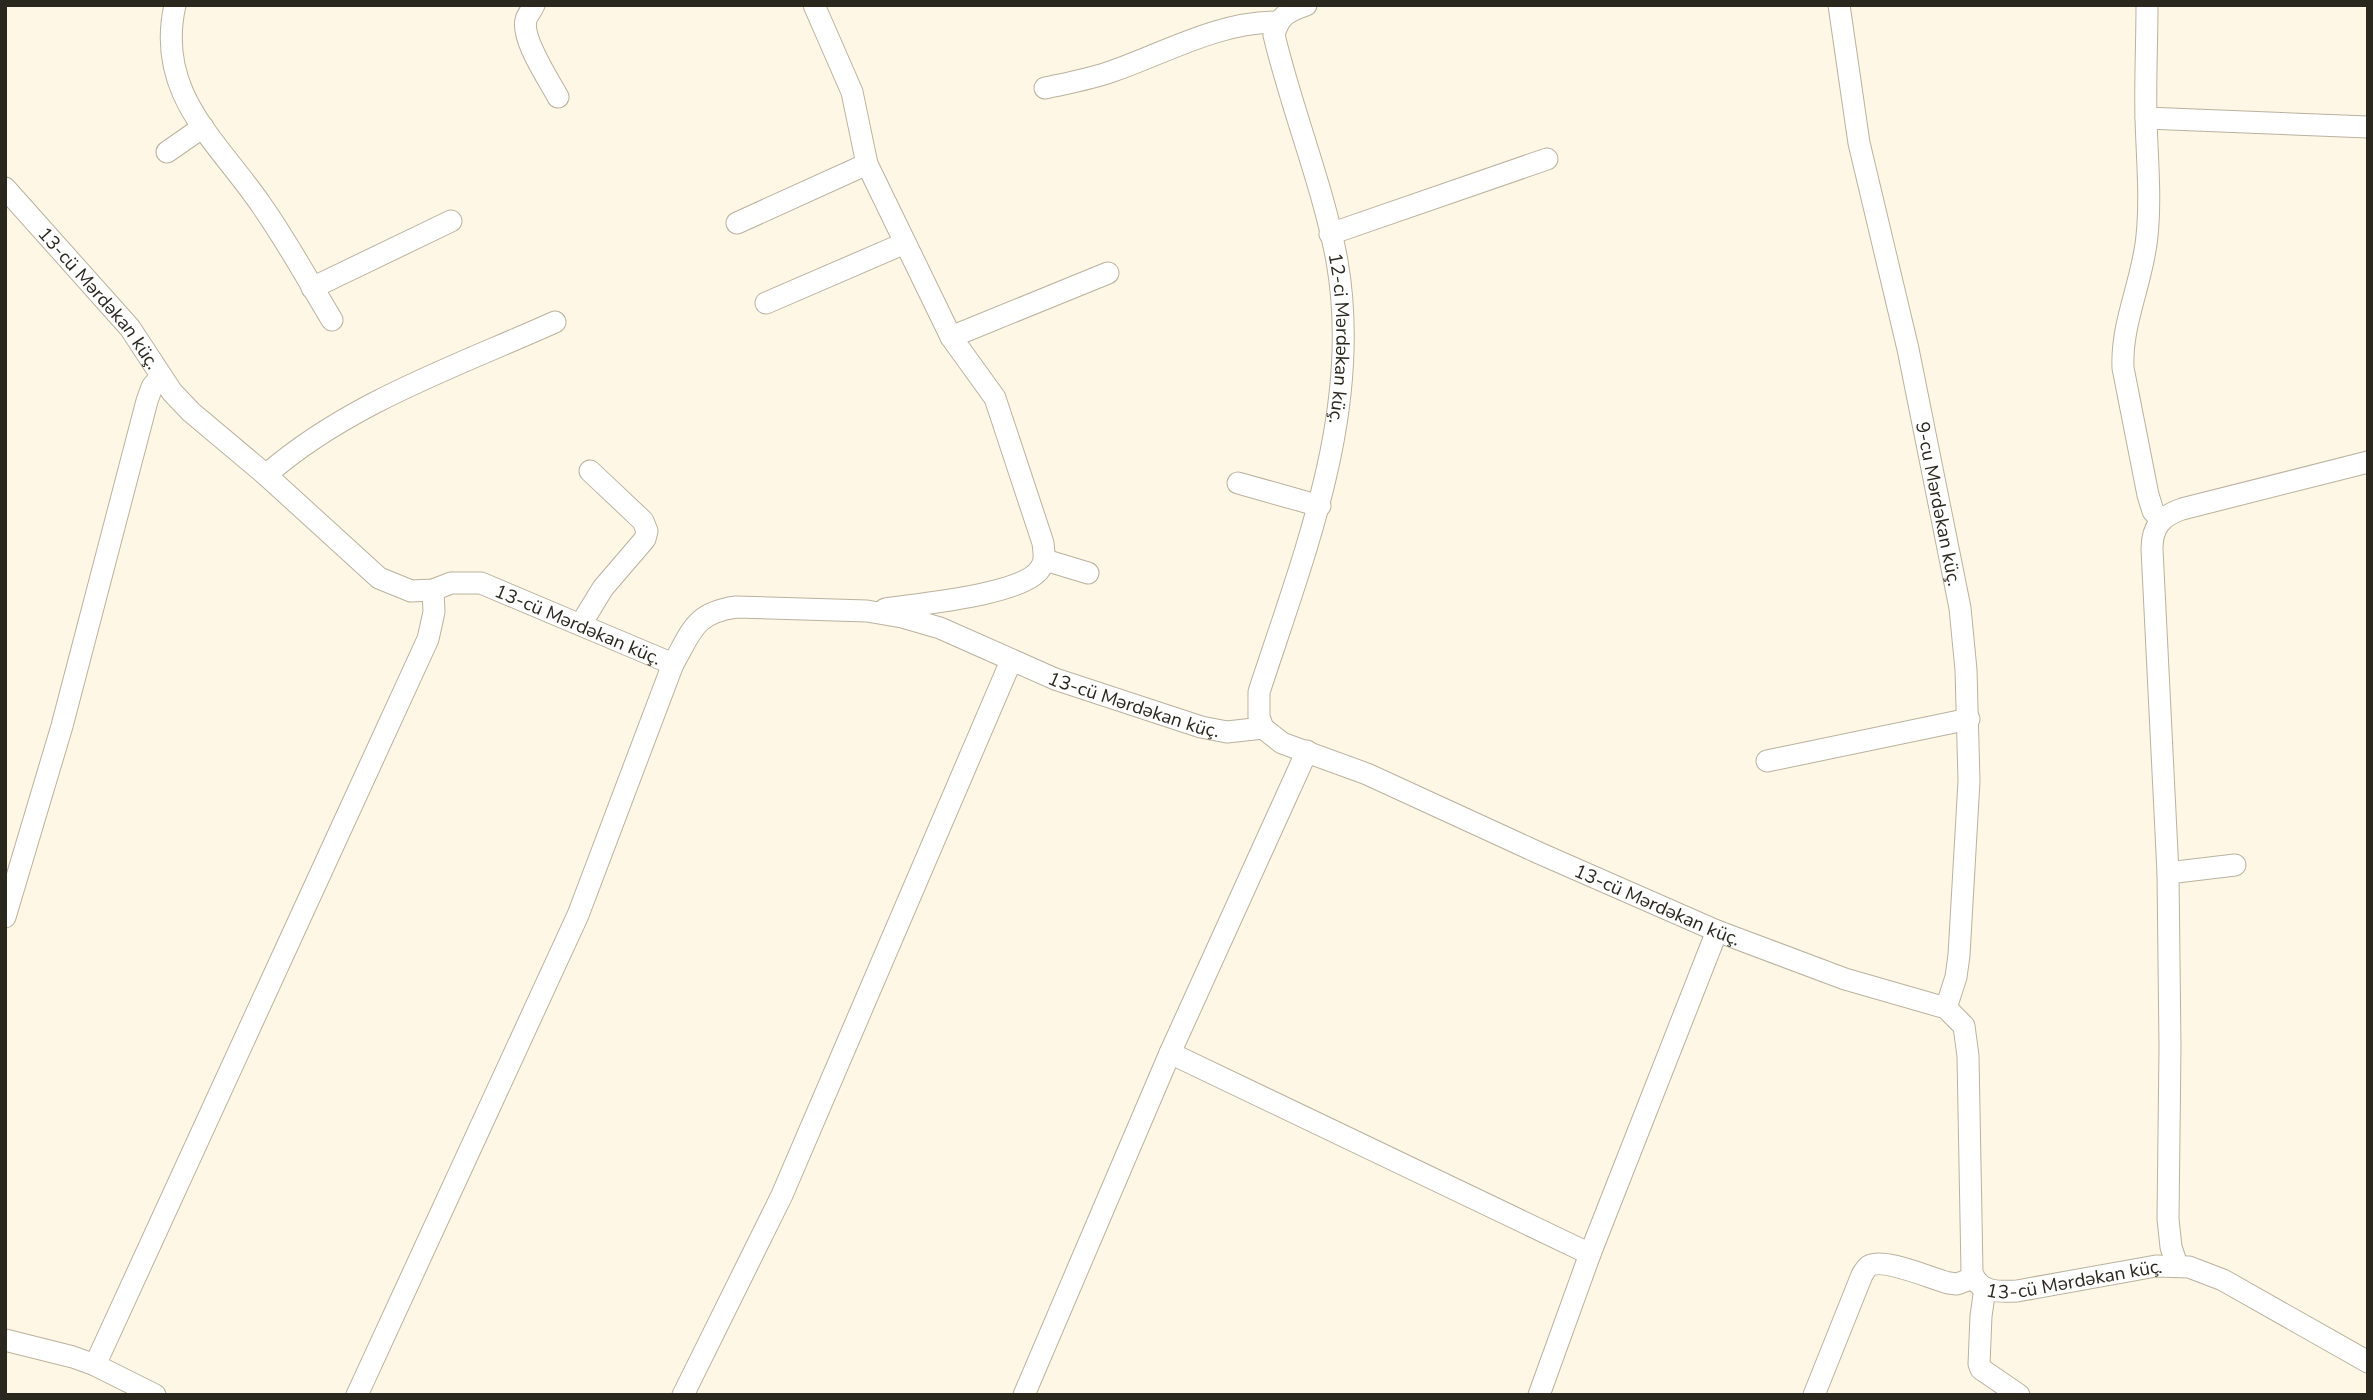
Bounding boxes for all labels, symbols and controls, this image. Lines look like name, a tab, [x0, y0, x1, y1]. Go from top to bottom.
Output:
street label: 13-cü Mərdəkan küç.	[32, 222, 166, 375]
street label: 12-ci Mərdəkan küç.	[1322, 251, 1355, 426]
street label: 9-cu Mərdəkan küç.	[1909, 419, 1967, 588]
street label: 13-cü Mərdəkan küç.	[491, 578, 665, 672]
street label: 13-cü Mərdəkan küç.	[1044, 666, 1222, 744]
street label: 13-cü Mərdəkan küç.	[1570, 858, 1744, 953]
street label: 13-cü Mərdəkan küç.	[1984, 1254, 2163, 1306]

